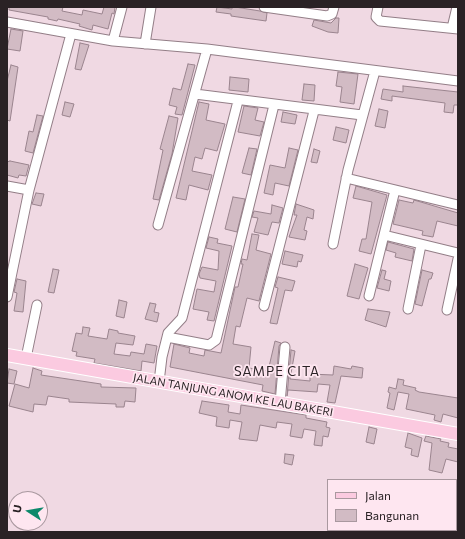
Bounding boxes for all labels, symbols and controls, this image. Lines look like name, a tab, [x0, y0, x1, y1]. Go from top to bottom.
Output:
district label: SAMPE CITA	[234, 364, 320, 380]
street label: JALAN TANJUNG ANOM KE LAU BAKERI	[132, 371, 334, 419]
legend	[327, 479, 457, 531]
text: Jalan	[365, 488, 391, 502]
north arrow	[8, 491, 48, 531]
text: U	[10, 503, 24, 514]
text: Bangunan	[365, 508, 419, 522]

